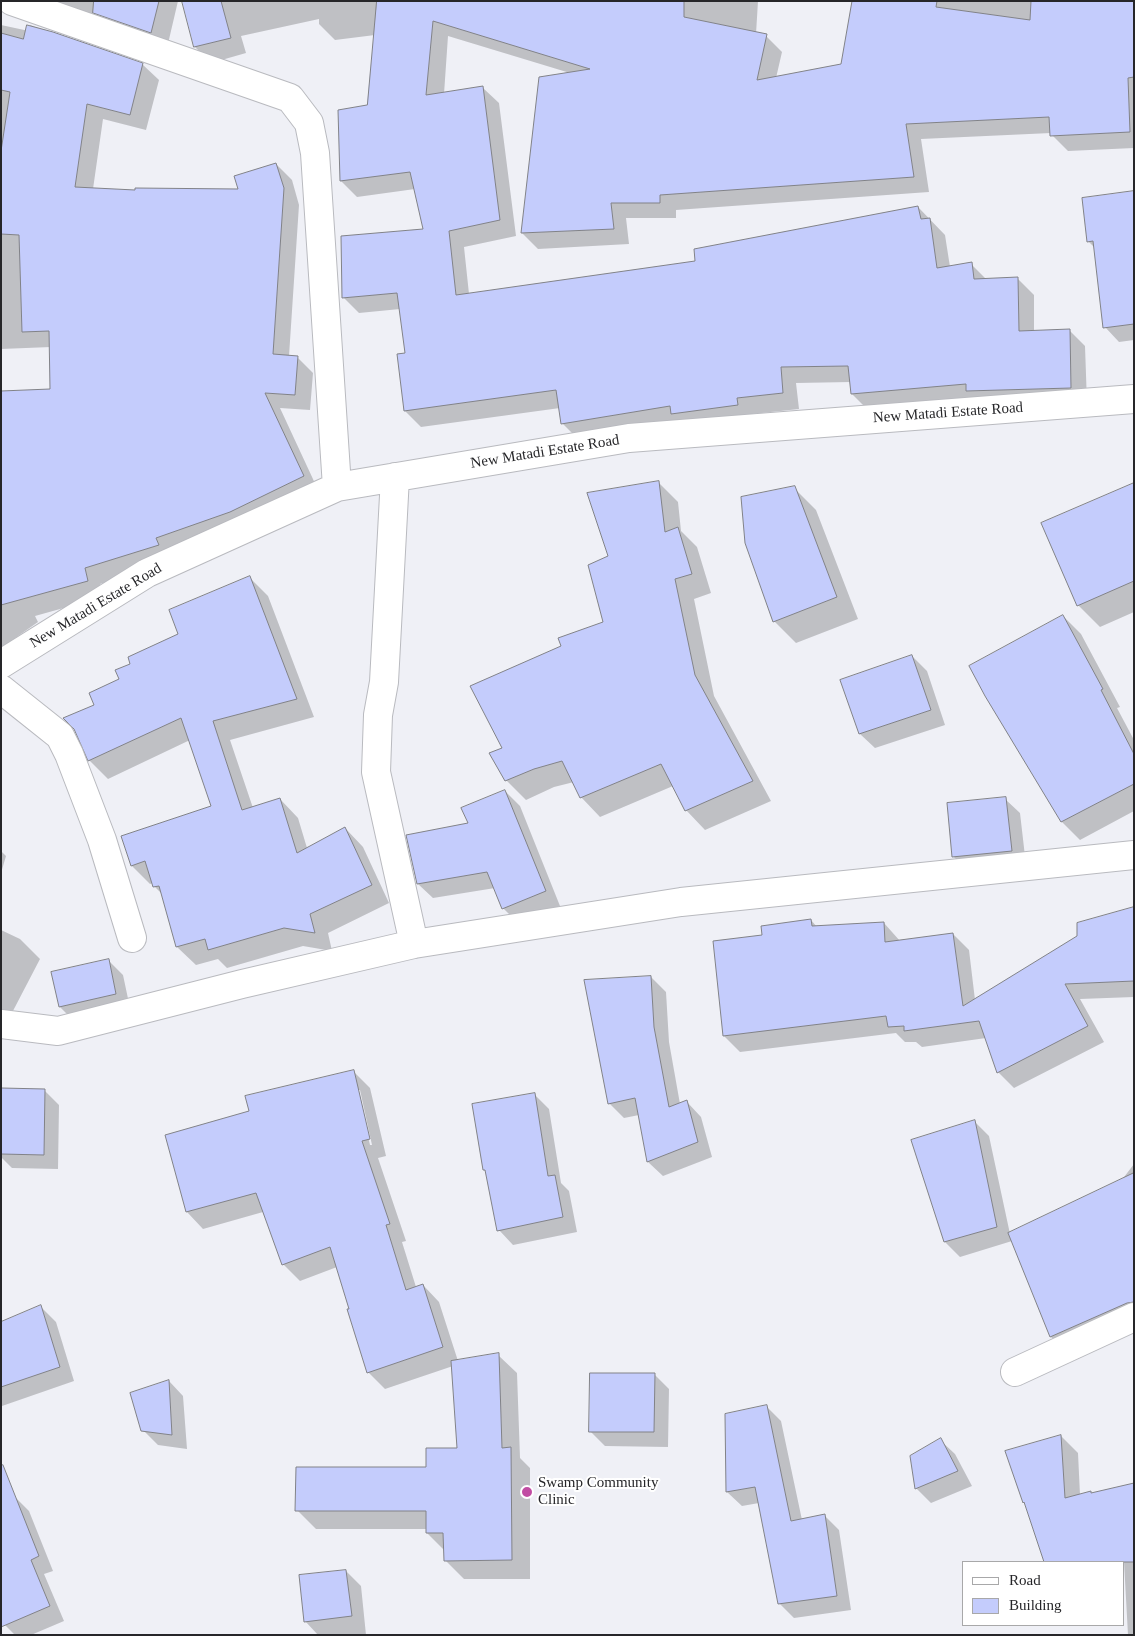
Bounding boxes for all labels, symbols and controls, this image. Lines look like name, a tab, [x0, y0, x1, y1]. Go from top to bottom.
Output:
street label: New Matadi Estate Road	[872, 399, 1024, 427]
street label: New Matadi Estate Road	[469, 431, 621, 473]
street label: New Matadi Estate Road	[27, 560, 165, 652]
place label: Swamp Community Clinic	[538, 1474, 658, 1509]
marker: Swamp Community Clinic	[520, 1485, 534, 1499]
legend	[962, 1561, 1125, 1626]
text: Road	[1009, 1572, 1041, 1588]
text: Building	[1009, 1597, 1062, 1613]

